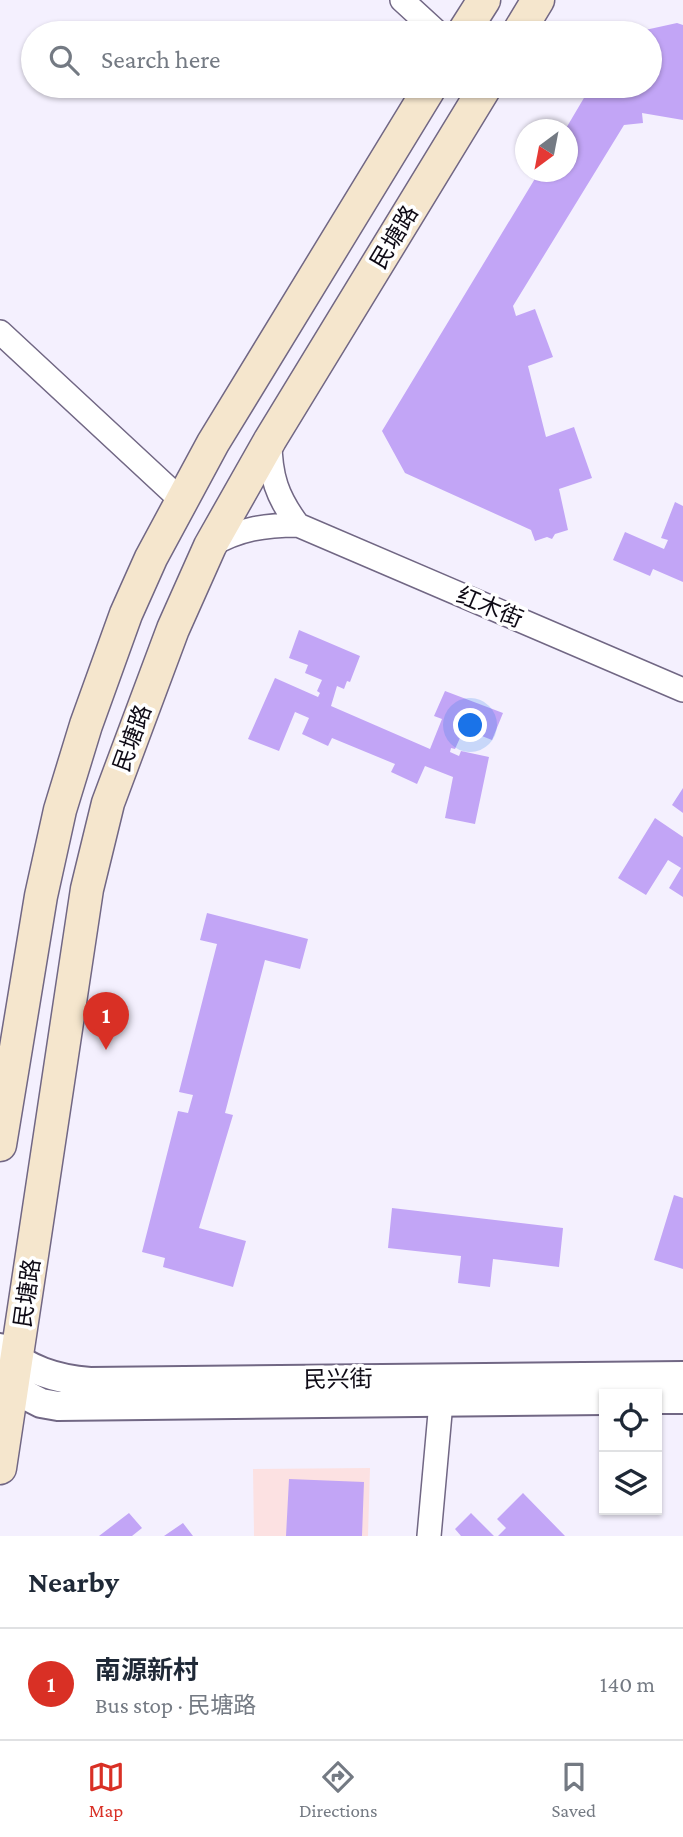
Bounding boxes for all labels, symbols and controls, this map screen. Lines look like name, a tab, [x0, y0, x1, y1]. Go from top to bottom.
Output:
search box	[21, 21, 662, 98]
icon: search	[45, 41, 83, 79]
text: Search here	[101, 45, 220, 74]
north arrow	[515, 119, 578, 182]
street label: 民塘路	[365, 201, 423, 273]
street label: 红木街	[453, 582, 527, 632]
street label: 民塘路	[108, 701, 156, 775]
your location	[453, 708, 487, 742]
pin: 1	[83, 992, 129, 1050]
street label: 民塘路	[9, 1257, 45, 1329]
street label: 民兴街	[303, 1365, 373, 1393]
map controls	[599, 1389, 662, 1515]
button: locate	[599, 1389, 662, 1452]
button: layers	[599, 1452, 662, 1515]
text: Nearby	[28, 1565, 119, 1598]
text: 南源新村	[95, 1656, 199, 1685]
text: 1	[47, 1671, 55, 1697]
text: 140 m	[600, 1671, 655, 1697]
text: Bus stop · 民塘路	[95, 1692, 256, 1718]
tab: Map	[87, 1758, 125, 1821]
tab: Directions	[299, 1758, 378, 1821]
tab: Saved	[551, 1758, 596, 1821]

